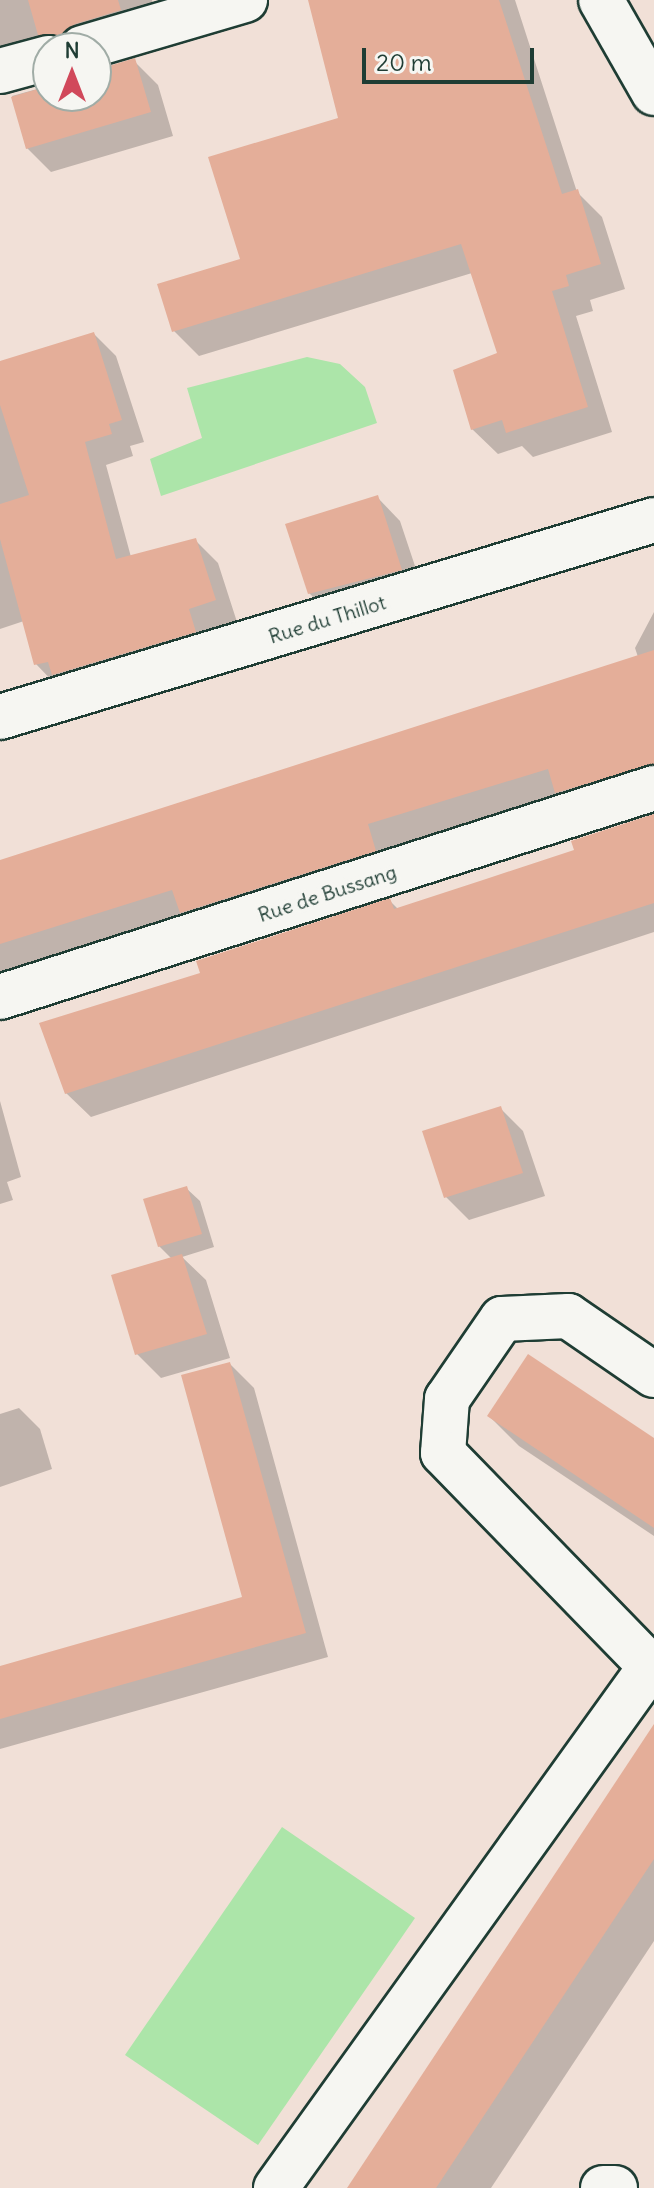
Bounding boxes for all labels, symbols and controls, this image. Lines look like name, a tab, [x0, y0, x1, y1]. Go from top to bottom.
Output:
north arrow	[32, 32, 112, 112]
scale bar	[366, 32, 538, 82]
text: N	[64, 36, 80, 64]
text: 20 m	[376, 47, 432, 77]
street label: Rue du Thillot	[266, 590, 388, 648]
street label: Rue de Bussang	[255, 859, 399, 927]

